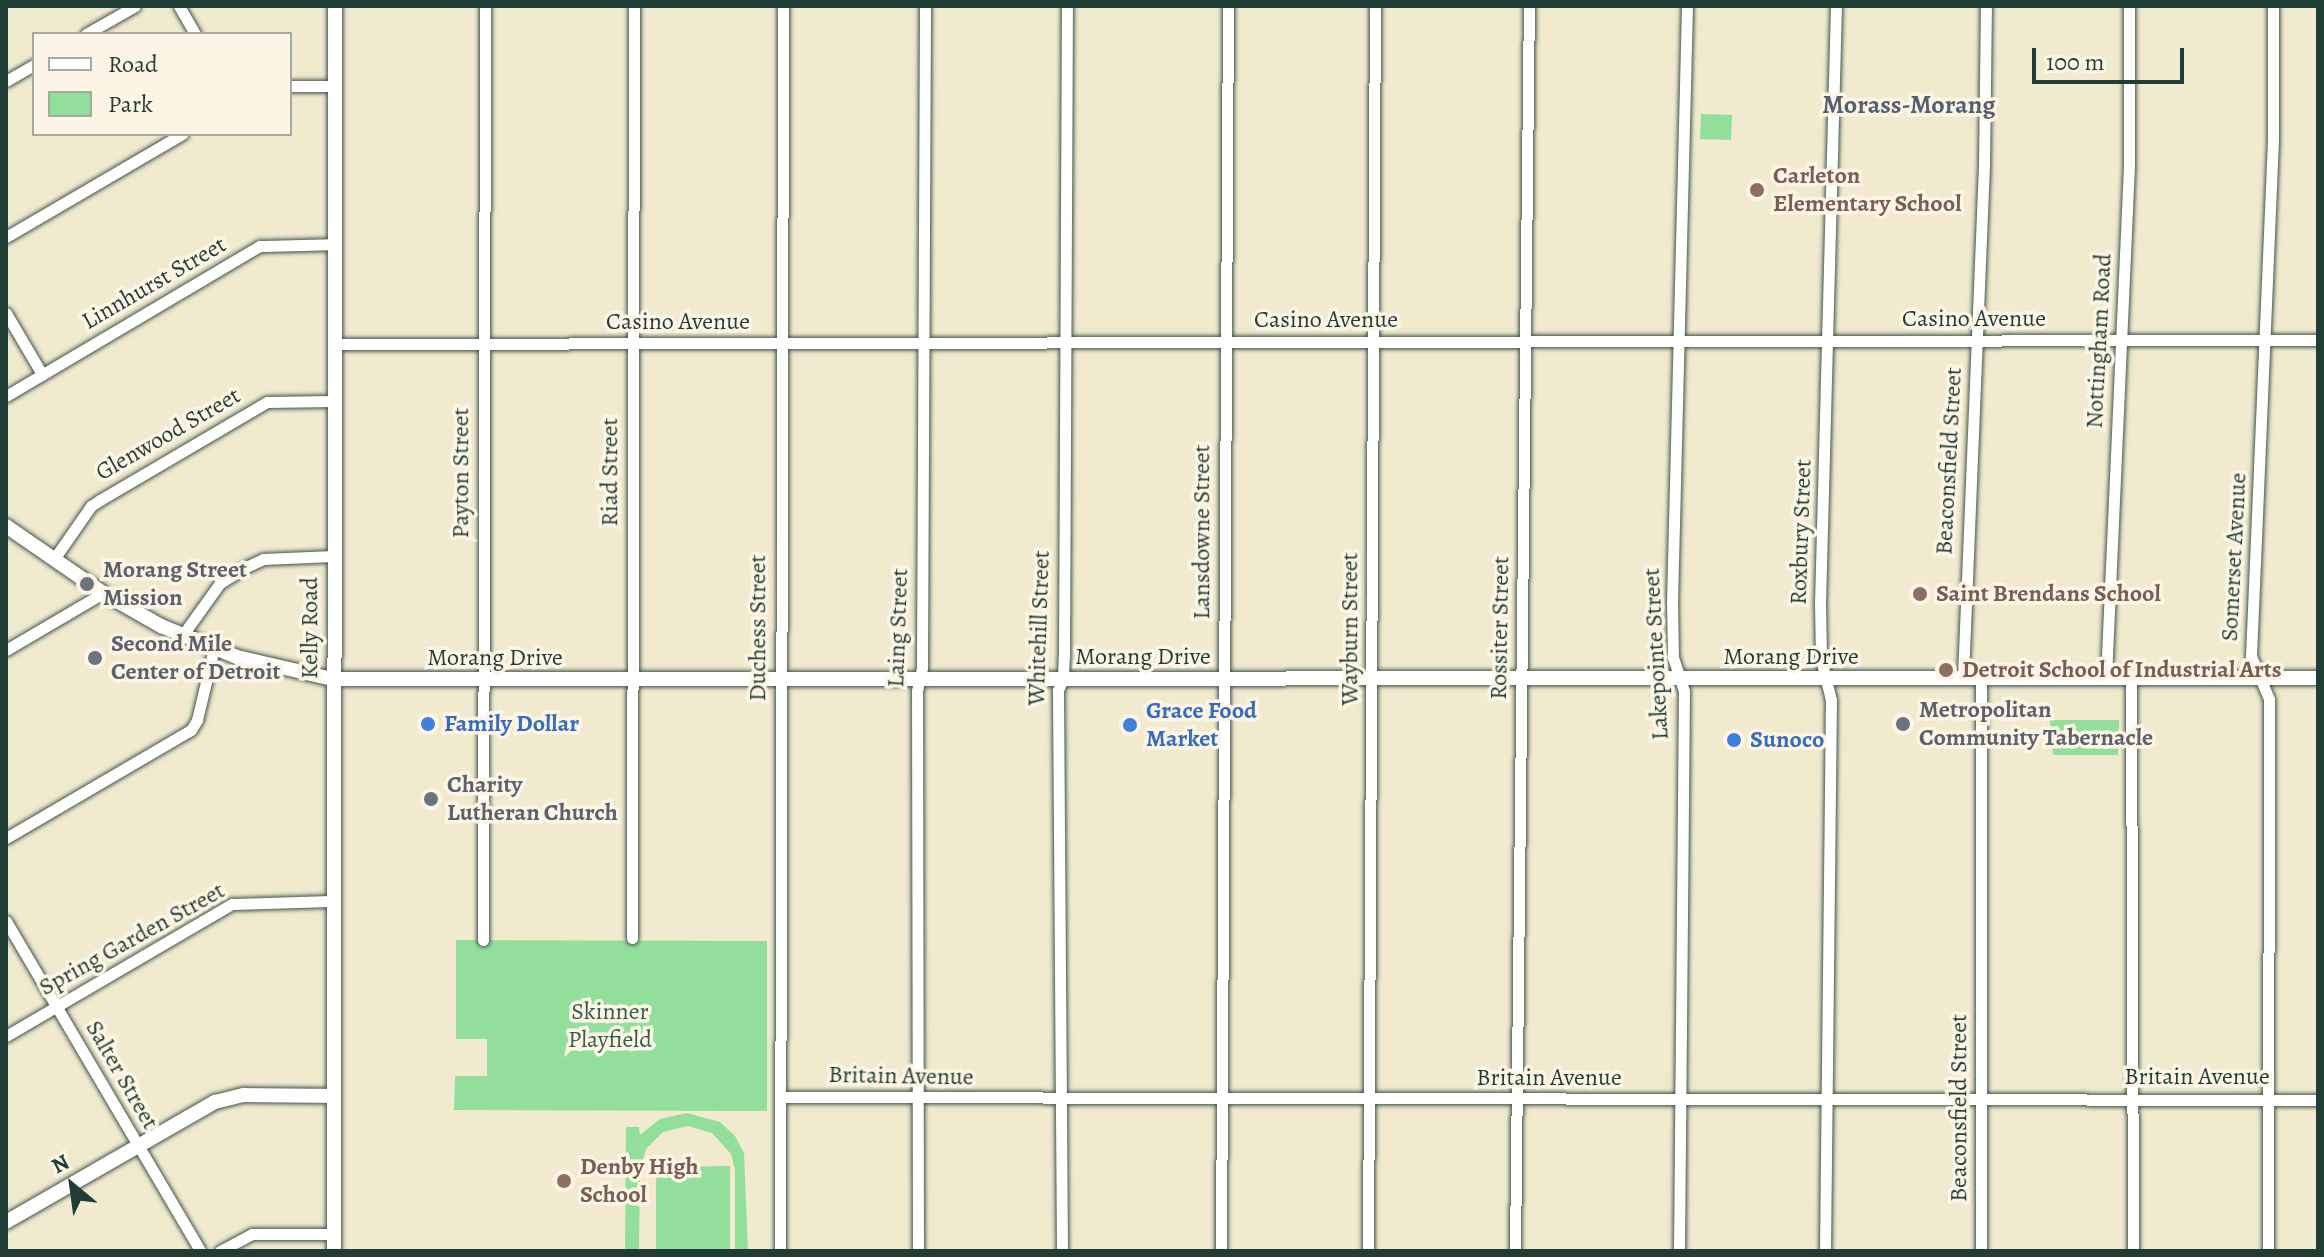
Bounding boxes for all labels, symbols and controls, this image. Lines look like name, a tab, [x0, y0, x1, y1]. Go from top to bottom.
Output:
legend	[32, 32, 292, 136]
scale bar	[2036, 32, 2188, 82]
text: 100 m	[2046, 46, 2105, 78]
text: Road	[108, 48, 158, 80]
text: Park	[108, 88, 153, 120]
district label: Morass-Morang	[1822, 89, 1996, 121]
place label: Carleton Elementary School	[1773, 162, 1961, 218]
marker: Carleton Elementary School	[1748, 181, 1766, 199]
street label: Linnhurst Street	[77, 230, 231, 336]
street label: Nottingham Road	[2080, 253, 2118, 429]
street label: Casino Avenue	[1902, 305, 2046, 333]
street label: Casino Avenue	[1254, 306, 1398, 334]
street label: Casino Avenue	[606, 308, 750, 336]
street label: Beaconsfield Street	[1930, 366, 1968, 556]
street label: Glenwood Street	[91, 381, 245, 487]
street label: Payton Street	[447, 408, 475, 538]
street label: Riad Street	[596, 417, 624, 527]
street label: Lansdowne Street	[1188, 444, 1216, 620]
street label: Roxbury Street	[1784, 459, 1818, 605]
street label: Somerset Avenue	[2215, 472, 2253, 642]
street label: Whitehill Street	[1022, 550, 1056, 706]
street label: Wayburn Street	[1336, 552, 1364, 706]
street label: Duchess Street	[744, 555, 772, 701]
place label: Morang Street Mission	[103, 556, 247, 612]
street label: Rossiter Street	[1484, 556, 1516, 700]
street label: Lakepointe Street	[1637, 567, 1675, 741]
street label: Laing Street	[882, 568, 914, 688]
marker: Morang Street Mission	[78, 575, 96, 593]
street label: Kelly Road	[296, 577, 324, 679]
place label: Saint Brendans School	[1936, 580, 2161, 608]
marker: Saint Brendans School	[1911, 585, 1929, 603]
place label: Second Mile Center of Detroit	[111, 630, 280, 686]
street label: Morang Drive	[1075, 643, 1211, 671]
street label: Morang Drive	[1723, 643, 1859, 671]
street label: Morang Drive	[427, 644, 563, 672]
marker: Second Mile Center of Detroit	[86, 649, 104, 667]
place label: Detroit School of Industrial Arts	[1962, 656, 2282, 684]
marker: Detroit School of Industrial Arts	[1937, 661, 1955, 679]
place label: Metropolitan Community Tabernacle	[1919, 696, 2153, 752]
place label: Grace Food Market	[1146, 697, 1257, 753]
place label: Family Dollar	[444, 710, 579, 738]
marker: Family Dollar	[419, 715, 437, 733]
marker: Metropolitan Community Tabernacle	[1894, 715, 1912, 733]
marker: Grace Food Market	[1121, 716, 1139, 734]
place label: Sunoco	[1750, 726, 1824, 754]
marker: Sunoco	[1725, 731, 1743, 749]
place label: Charity Lutheran Church	[447, 771, 618, 827]
marker: Charity Lutheran Church	[422, 790, 440, 808]
street label: Spring Garden Street	[34, 876, 230, 1002]
park label: Skinner Playfield	[568, 998, 652, 1054]
street label: Beaconsfield Street	[1945, 1014, 1973, 1202]
street label: Salter Street	[79, 1015, 165, 1135]
street label: Britain Avenue	[828, 1060, 974, 1092]
street label: Britain Avenue	[2124, 1063, 2270, 1091]
street label: Britain Avenue	[1476, 1064, 1622, 1092]
north arrow	[32, 1145, 112, 1225]
text: N	[46, 1147, 75, 1181]
place label: Denby High School	[580, 1153, 699, 1209]
marker: Denby High School	[555, 1172, 573, 1190]

